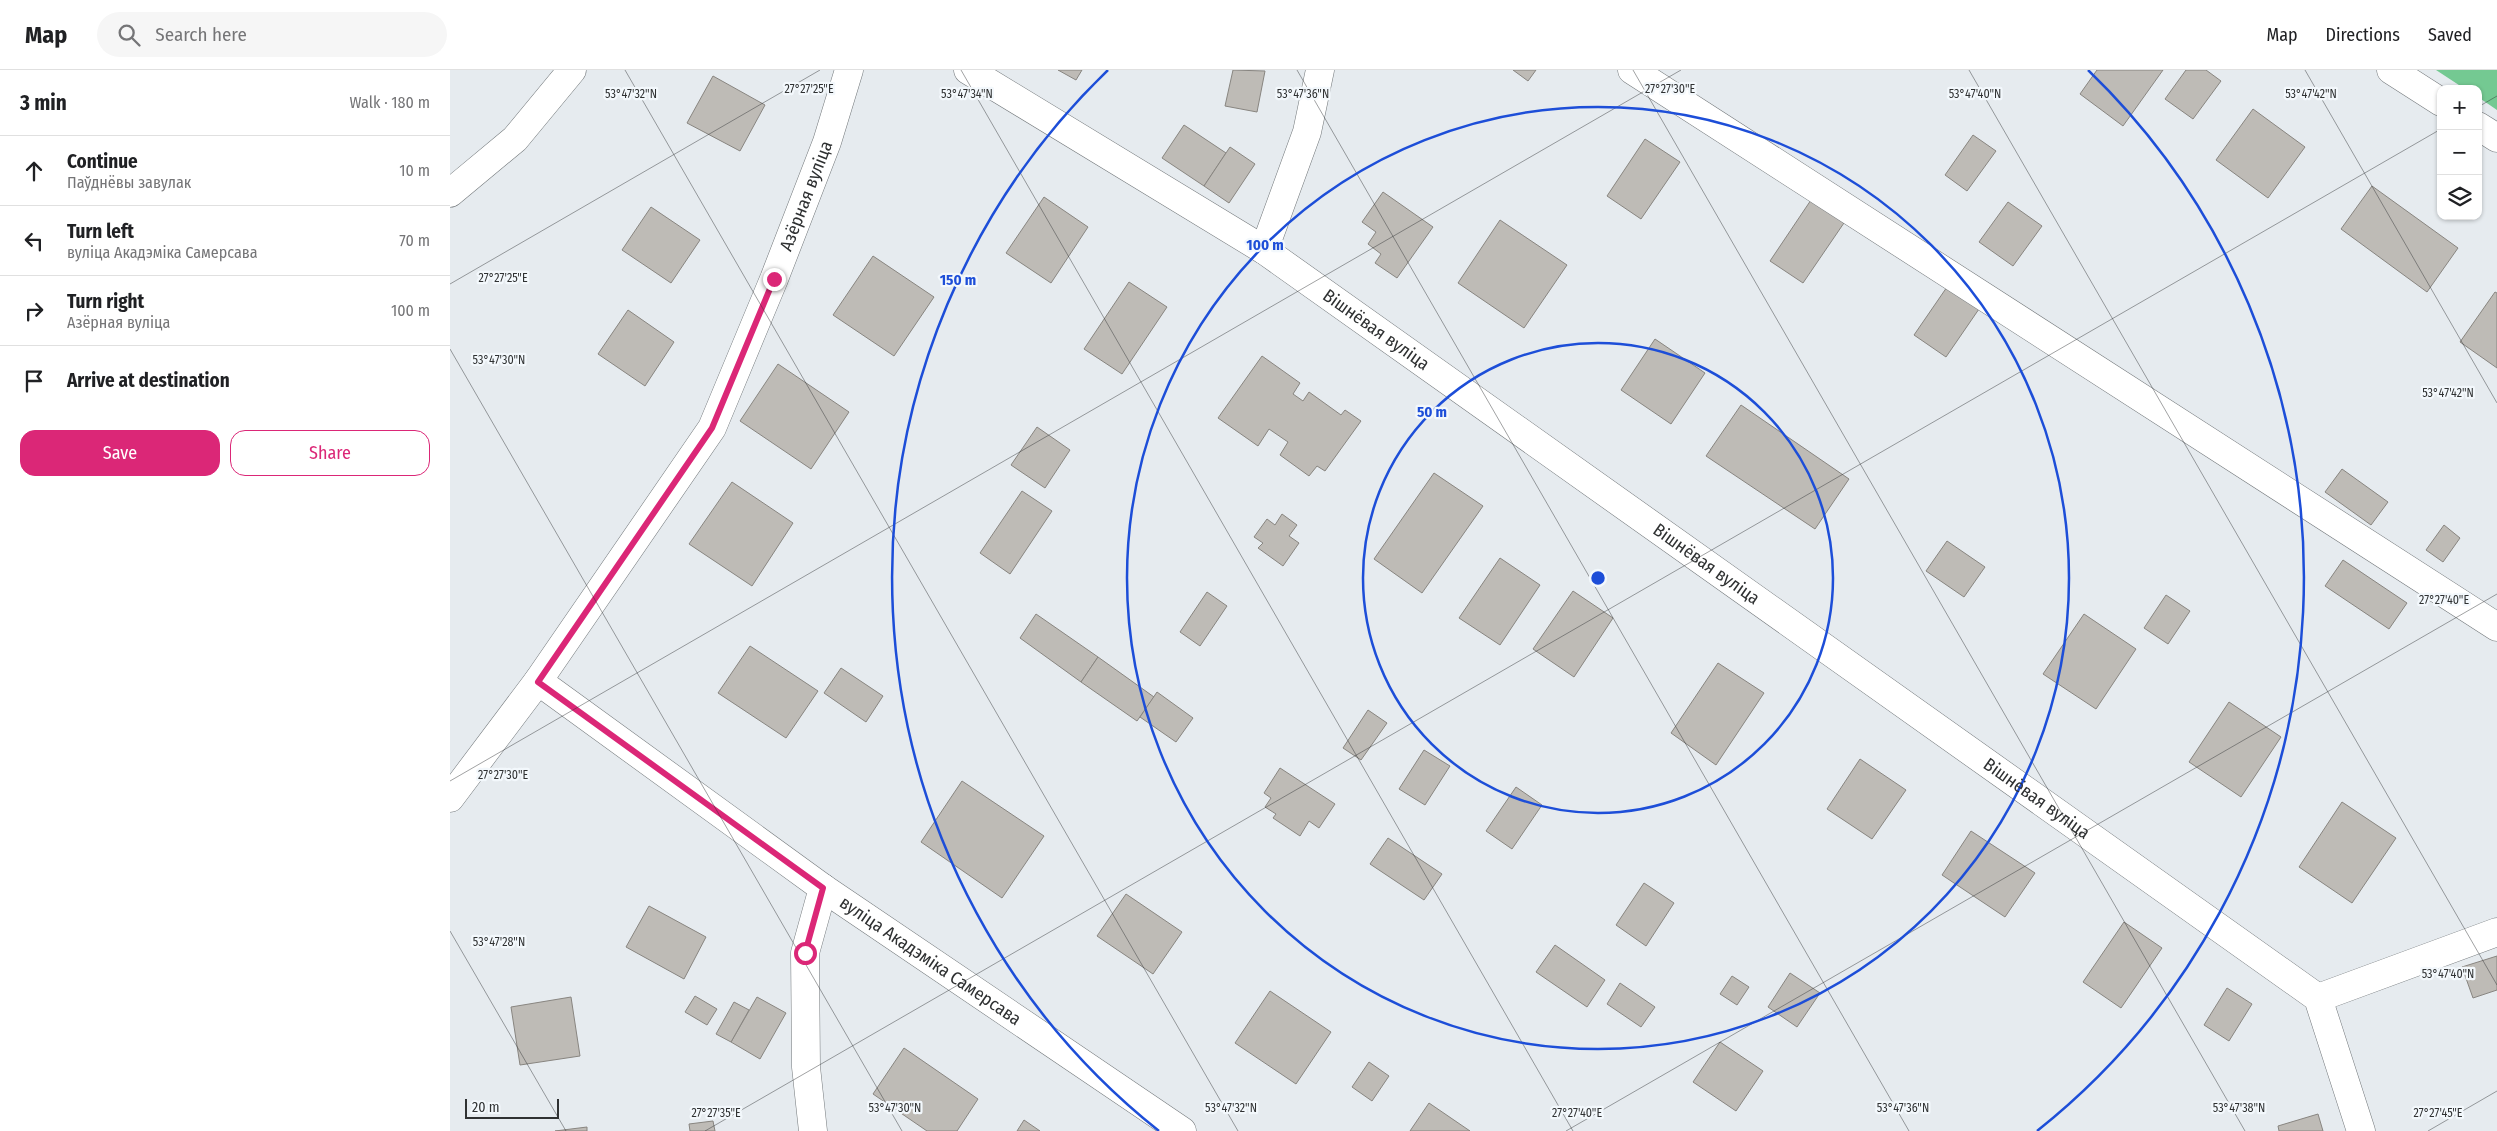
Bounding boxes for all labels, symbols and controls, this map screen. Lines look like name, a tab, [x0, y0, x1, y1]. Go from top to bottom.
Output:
search box	[97, 12, 447, 57]
text: Map	[25, 21, 67, 49]
icon: search	[115, 21, 143, 49]
text: Search here	[155, 23, 247, 46]
text: Map	[2266, 24, 2298, 46]
text: Directions	[2326, 24, 2400, 46]
text: Saved	[2428, 24, 2472, 46]
text: 27°27'25"E	[784, 82, 834, 96]
text: 27°27'30"E	[1645, 82, 1695, 96]
map controls	[2437, 85, 2482, 220]
button: +	[2437, 85, 2482, 130]
text: 53°47'32"N	[605, 87, 657, 101]
text: 53°47'34"N	[941, 87, 993, 101]
text: 53°47'36"N	[1277, 87, 1329, 101]
text: 53°47'40"N	[1949, 87, 2001, 101]
text: 53°47'42"N	[2285, 87, 2337, 101]
text: 3 min	[20, 90, 67, 116]
text: Walk · 180 m	[350, 93, 430, 112]
button: −	[2437, 130, 2482, 175]
street label: Азёрная вуліца	[775, 137, 837, 254]
text: Continue	[67, 150, 138, 173]
icon: ahead	[20, 157, 48, 185]
text: 10 m	[399, 161, 430, 180]
text: Паўднёвы завулак	[67, 173, 191, 192]
button: layers	[2437, 175, 2482, 220]
text: Turn left	[67, 220, 134, 243]
icon: left	[20, 227, 48, 255]
text: 70 m	[399, 231, 430, 250]
text: 100 m	[1246, 236, 1284, 254]
text: вуліца Акадэміка Самерсава	[67, 243, 258, 262]
route end	[763, 268, 786, 291]
text: 27°27'25"E	[478, 271, 528, 285]
text: 150 m	[940, 271, 976, 289]
street label: Вішнёвая вуліца	[1319, 284, 1434, 375]
text: Turn right	[67, 290, 144, 313]
icon: right	[20, 297, 48, 325]
text: 100 m	[391, 301, 430, 320]
text: Азёрная вуліца	[67, 313, 170, 332]
text: 53°47'30"N	[473, 353, 525, 367]
icon: arrive	[20, 367, 48, 395]
text: Arrive at destination	[67, 369, 230, 392]
text: 53°47'42"N	[2422, 386, 2474, 400]
text: 50 m	[1417, 403, 1447, 421]
button: Save	[20, 430, 220, 476]
button: Share	[230, 430, 430, 476]
street label: Вішнёвая вуліца	[1649, 519, 1764, 609]
centre of rings	[1589, 569, 1607, 587]
text: 27°27'40"E	[2419, 593, 2469, 607]
street label: Вішнёвая вуліца	[1979, 753, 2094, 844]
text: 27°27'30"E	[478, 768, 528, 782]
street label: вуліца Акадэміка Самерсава	[835, 891, 1026, 1030]
text: 53°47'28"N	[473, 935, 525, 949]
route start	[794, 942, 817, 965]
text: 53°47'40"N	[2422, 967, 2474, 981]
scale bar	[465, 1096, 559, 1119]
text: 20 m	[472, 1099, 500, 1116]
text: 53°47'30"N	[869, 1101, 921, 1115]
text: 53°47'32"N	[1205, 1101, 1257, 1115]
text: 53°47'36"N	[1877, 1101, 1929, 1115]
text: 53°47'38"N	[2213, 1101, 2265, 1115]
text: 27°27'35"E	[691, 1106, 741, 1120]
text: 27°27'40"E	[1552, 1106, 1602, 1120]
text: 27°27'45"E	[2414, 1106, 2463, 1120]

